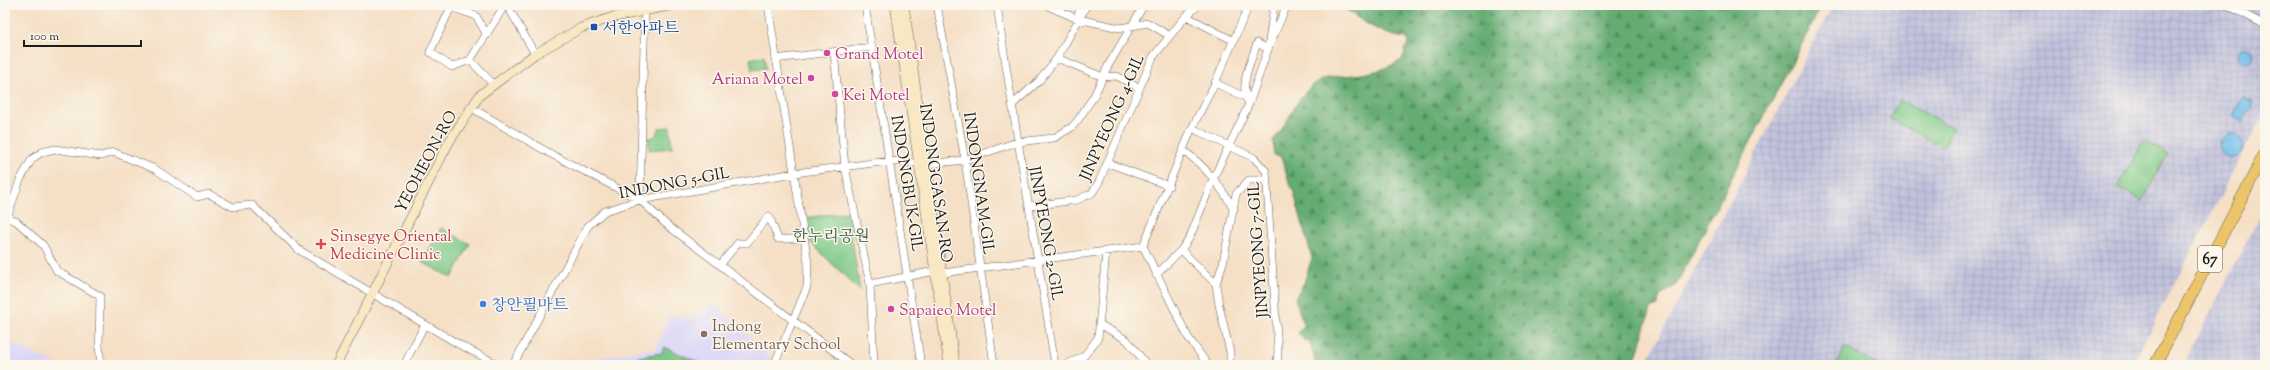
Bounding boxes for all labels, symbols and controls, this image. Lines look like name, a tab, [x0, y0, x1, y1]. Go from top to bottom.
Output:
place label: 서한아파트	[602, 18, 680, 41]
scale bar	[24, 22, 141, 48]
marker: 서한아파트	[589, 22, 599, 32]
text: 100 m	[30, 28, 59, 46]
place label: Grand Motel	[835, 44, 924, 67]
marker: Grand Motel	[822, 48, 832, 58]
street label: JINPYEONG 4-GIL	[1075, 51, 1152, 186]
place label: Ariana Motel	[712, 69, 804, 92]
marker: Ariana Motel	[806, 73, 816, 83]
place label: Kei Motel	[843, 85, 910, 108]
marker: Kei Motel	[830, 89, 840, 99]
street label: INDONGGASAN-RO	[912, 102, 957, 264]
street label: YEOHEON-RO	[391, 107, 464, 218]
street label: INDONGNAM-GIL	[956, 111, 999, 256]
street label: INDONGBUK-GIL	[883, 114, 928, 253]
street label: INDONG 5-GIL	[617, 162, 732, 206]
street label: JINPYEONG 2-GIL	[1021, 164, 1068, 303]
street label: JINPYEONG 7-GIL	[1243, 181, 1276, 320]
place label: Sinsegye Oriental Medicine Clinic	[330, 226, 452, 267]
park label: 한누리공원	[792, 226, 870, 249]
marker: Sinsegye Oriental Medicine Clinic	[315, 238, 327, 250]
road number: 67	[2198, 246, 2222, 272]
place label: 창안필마트	[491, 295, 569, 318]
marker: 창안필마트	[478, 299, 488, 309]
place label: Sapaieo Motel	[899, 300, 997, 323]
marker: Sapaieo Motel	[886, 304, 896, 314]
place label: Indong Elementary School	[712, 316, 842, 357]
marker: Indong Elementary School	[699, 329, 709, 339]

